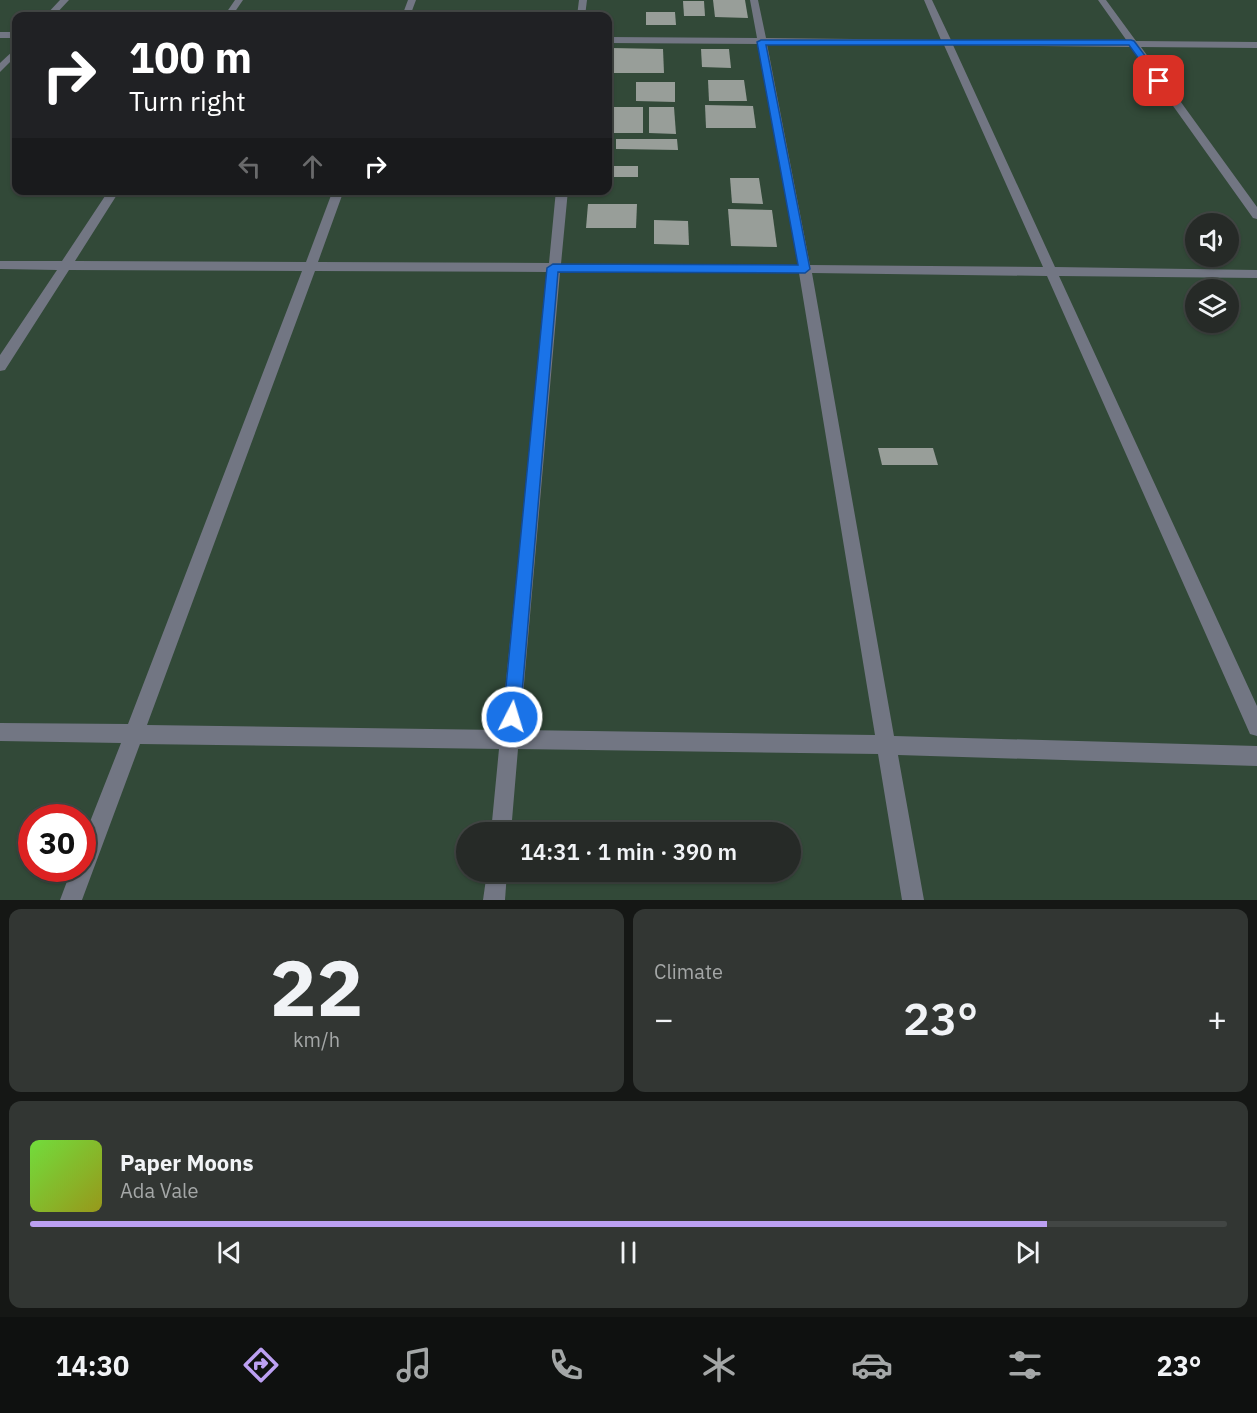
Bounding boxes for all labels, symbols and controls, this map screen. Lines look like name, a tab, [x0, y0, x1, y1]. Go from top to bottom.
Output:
text: 100 m	[129, 30, 252, 85]
icon: right	[30, 36, 108, 114]
pin	[1133, 55, 1184, 106]
icon: arrive	[1142, 64, 1175, 97]
text: Turn right	[129, 83, 246, 118]
icon: left	[233, 150, 266, 183]
icon: ahead	[296, 150, 329, 183]
icon: right	[359, 150, 392, 183]
map controls	[1185, 213, 1239, 333]
button: sound	[1185, 213, 1239, 267]
button: layers	[1185, 279, 1239, 333]
position arrow	[480, 685, 544, 749]
speed limit sign: 30	[18, 804, 96, 882]
text: 14:31 · 1 min · 390 m	[520, 837, 737, 866]
text: 22	[270, 936, 363, 1037]
text: Climate	[654, 958, 723, 985]
text: 23°	[903, 989, 978, 1047]
text: −	[654, 997, 674, 1040]
text: +	[1207, 997, 1227, 1040]
text: km/h	[293, 1026, 340, 1053]
text: Paper Moons	[120, 1148, 253, 1177]
text: Ada Vale	[120, 1177, 199, 1204]
icon: previous	[213, 1236, 246, 1269]
icon: pause	[612, 1236, 645, 1269]
icon: next	[1011, 1236, 1044, 1269]
icon: directions	[240, 1344, 282, 1386]
icon: music	[393, 1344, 435, 1386]
icon: phone	[545, 1344, 587, 1386]
icon: climate	[698, 1344, 740, 1386]
icon: car	[851, 1344, 893, 1386]
icon: filters	[1004, 1344, 1046, 1386]
text: 14:30	[55, 1348, 129, 1383]
text: 23°	[1156, 1348, 1202, 1383]

